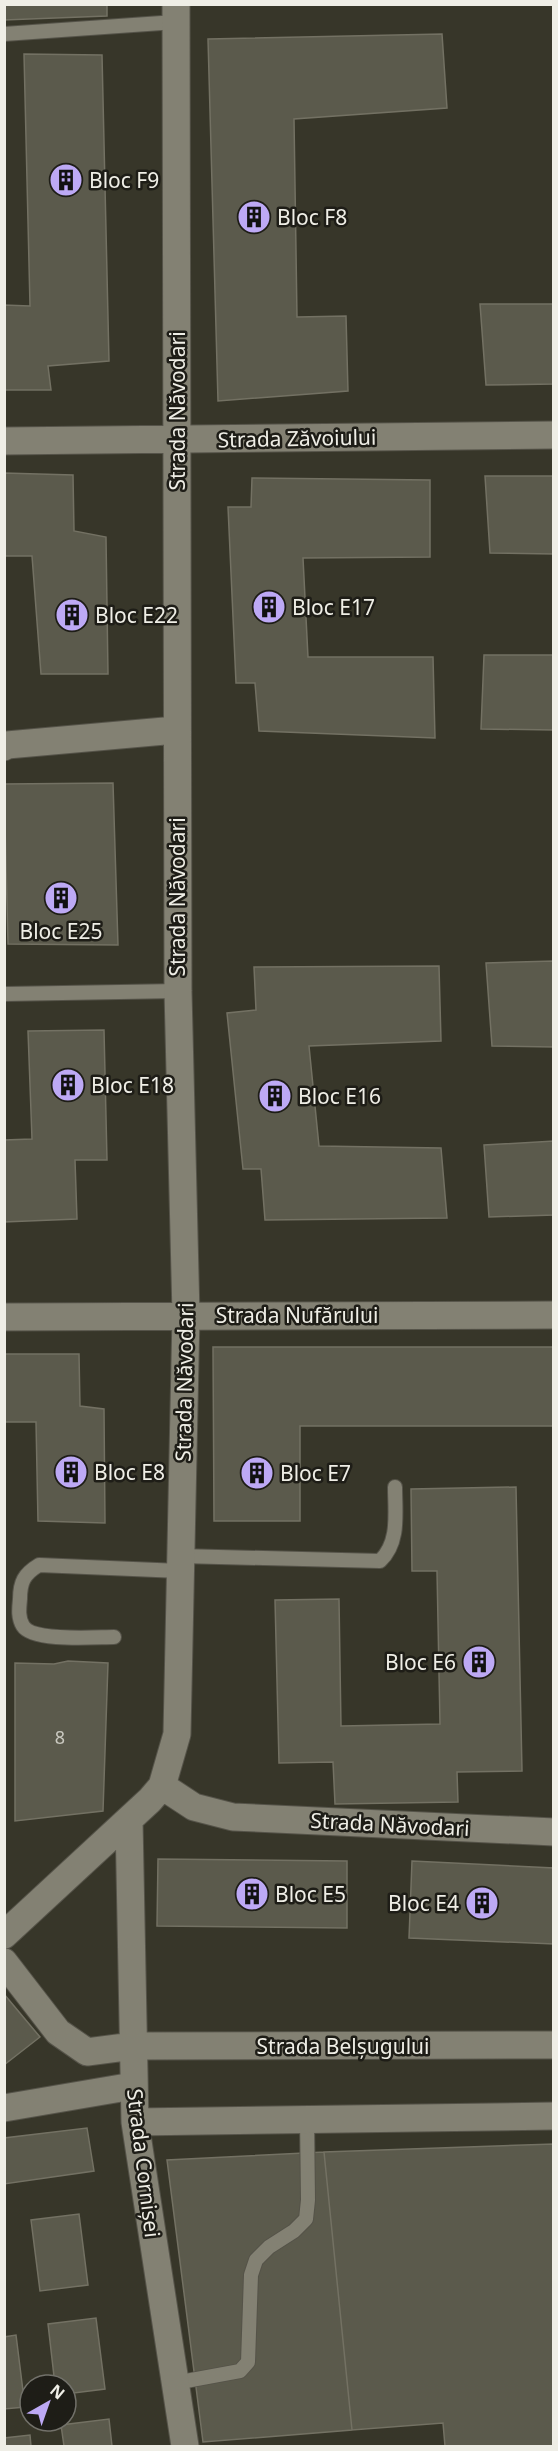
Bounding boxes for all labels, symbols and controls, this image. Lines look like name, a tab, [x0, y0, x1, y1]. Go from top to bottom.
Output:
building icon: Bloc F9	[48, 162, 84, 198]
place label: Bloc F9	[89, 166, 159, 194]
building icon: Bloc F8	[236, 199, 272, 235]
place label: Bloc F8	[277, 203, 347, 231]
street label: Strada Năvodari	[163, 331, 191, 491]
street label: Strada Zăvoiului	[217, 423, 377, 453]
building icon: Bloc E17	[251, 589, 287, 625]
place label: Bloc E17	[292, 593, 375, 621]
building icon: Bloc E22	[54, 597, 90, 633]
place label: Bloc E22	[95, 601, 178, 629]
street label: Strada Năvodari	[163, 817, 191, 977]
building icon: Bloc E25	[43, 880, 79, 916]
place label: Bloc E25	[19, 917, 103, 945]
building icon: Bloc E18	[50, 1067, 86, 1103]
place label: Bloc E18	[91, 1071, 174, 1099]
building icon: Bloc E16	[257, 1078, 293, 1114]
place label: Bloc E16	[298, 1082, 381, 1110]
street label: Strada Nufărului	[216, 1301, 378, 1329]
street label: Strada Năvodari	[169, 1302, 199, 1462]
building icon: Bloc E8	[53, 1454, 89, 1490]
building icon: Bloc E7	[239, 1455, 275, 1491]
place label: Bloc E8	[94, 1458, 165, 1486]
place label: Bloc E7	[280, 1459, 351, 1487]
building icon: Bloc E6	[461, 1644, 497, 1680]
place label: Bloc E6	[385, 1648, 456, 1676]
house number: 8	[55, 1725, 65, 1749]
street label: Strada Năvodari	[310, 1806, 470, 1842]
building icon: Bloc E5	[234, 1876, 270, 1912]
place label: Bloc E5	[275, 1880, 346, 1908]
building icon: Bloc E4	[464, 1885, 500, 1921]
place label: Bloc E4	[388, 1889, 459, 1917]
street label: Strada Belșugului	[257, 2032, 429, 2060]
street label: Strada Cornișei	[121, 2087, 167, 2239]
north arrow	[18, 2373, 78, 2433]
text: N	[46, 2379, 70, 2404]

